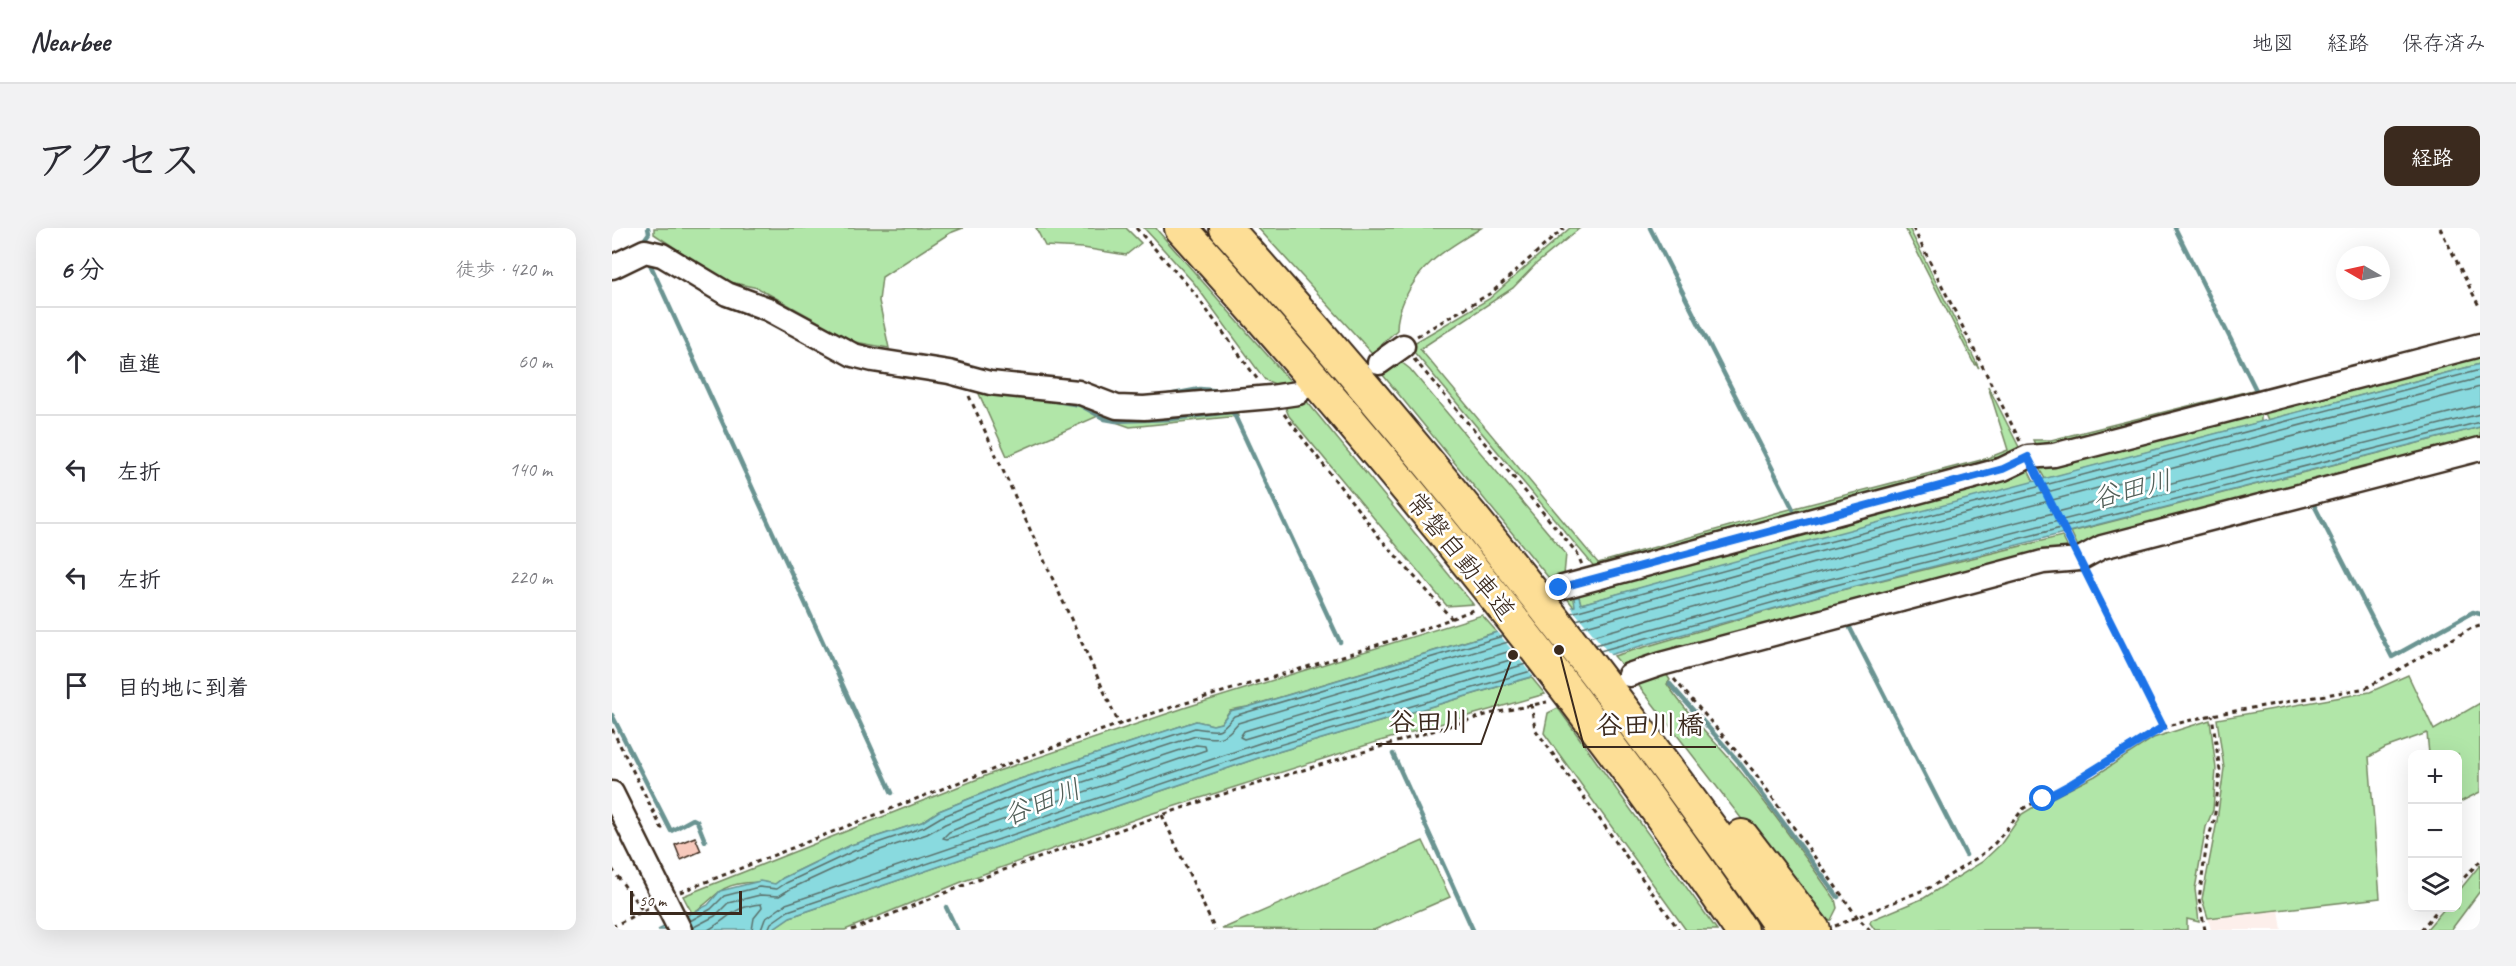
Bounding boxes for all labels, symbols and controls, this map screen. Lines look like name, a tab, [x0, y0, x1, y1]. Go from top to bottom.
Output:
text: Nearbee	[30, 24, 110, 59]
text: 地図	[2252, 30, 2294, 56]
text: 経路	[2327, 30, 2369, 56]
text: 保存済み	[2402, 30, 2486, 56]
button: 経路	[2384, 126, 2480, 186]
text: アクセス	[36, 134, 201, 187]
north arrow	[2336, 246, 2390, 300]
text: 6 分	[60, 253, 105, 286]
text: 徒歩 · 420 m	[456, 257, 552, 282]
icon: ahead	[60, 345, 93, 378]
text: 60 m	[518, 349, 552, 374]
text: 直進	[117, 350, 161, 378]
icon: left	[60, 453, 93, 486]
text: 140 m	[509, 457, 552, 482]
text: 左折	[117, 458, 161, 486]
water label: 谷田川	[2089, 463, 2175, 515]
street label: 常磐自動車道	[1399, 485, 1523, 627]
icon: left	[60, 561, 93, 594]
text: 220 m	[509, 565, 552, 590]
text: 左折	[117, 566, 161, 594]
route end	[1545, 574, 1571, 600]
icon: arrive	[60, 669, 93, 702]
text: 目的地に到着	[117, 674, 249, 702]
callout: 谷田川	[1376, 699, 1481, 744]
callout: 谷田川橋	[1584, 702, 1716, 747]
text: 谷田川	[1389, 705, 1470, 739]
text: 谷田川橋	[1596, 708, 1704, 742]
map controls	[2408, 750, 2462, 912]
button: +	[2408, 750, 2462, 804]
water label: 谷田川	[998, 772, 1086, 832]
route start	[2029, 785, 2055, 811]
button: −	[2408, 804, 2462, 858]
button: layers	[2408, 858, 2462, 912]
scale bar	[630, 888, 742, 916]
text: 50 m	[639, 891, 666, 911]

